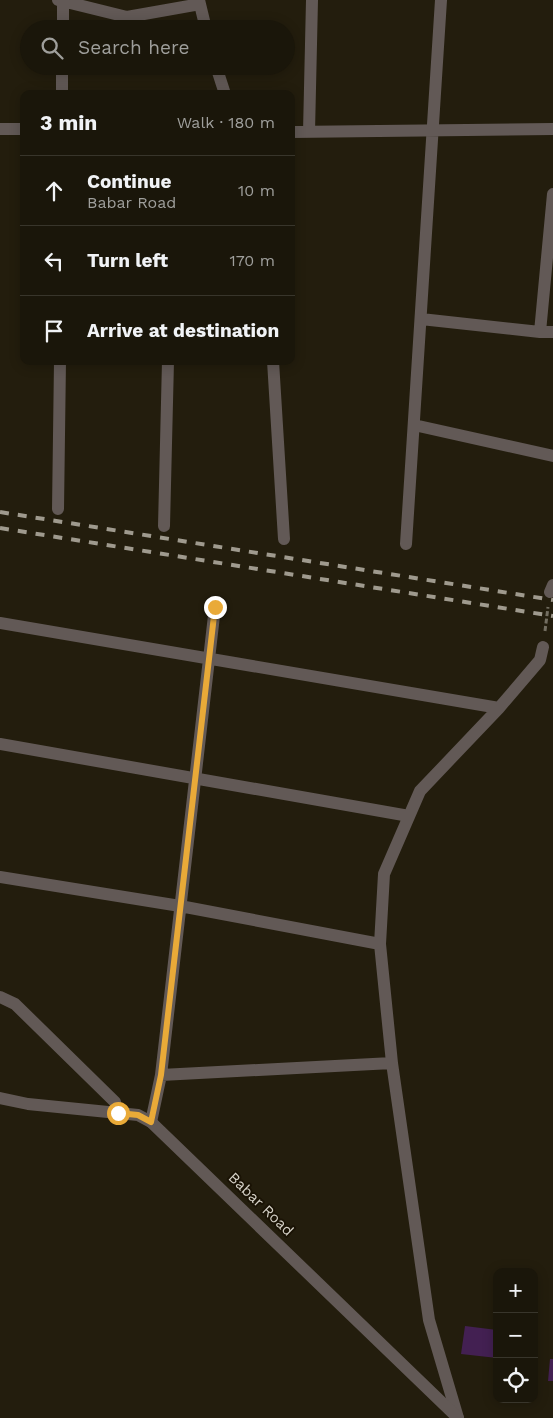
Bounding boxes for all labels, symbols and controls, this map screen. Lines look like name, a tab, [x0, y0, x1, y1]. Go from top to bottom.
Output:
search box	[20, 20, 295, 75]
icon: search	[38, 34, 66, 62]
text: Search here	[78, 36, 189, 59]
text: 3 min	[40, 110, 97, 135]
text: Walk · 180 m	[177, 113, 275, 132]
text: Continue	[87, 170, 171, 193]
icon: ahead	[40, 177, 68, 205]
text: 10 m	[238, 181, 275, 200]
text: Babar Road	[87, 193, 176, 212]
icon: left	[40, 247, 68, 275]
text: Turn left	[87, 249, 168, 272]
text: 170 m	[229, 251, 275, 270]
icon: arrive	[40, 317, 68, 345]
text: Arrive at destination	[87, 319, 279, 342]
route end	[204, 596, 227, 619]
route start	[107, 1102, 130, 1125]
street label: Babar Road	[225, 1168, 297, 1240]
map controls	[493, 1268, 538, 1403]
button: +	[493, 1268, 538, 1313]
button: −	[493, 1313, 538, 1358]
button: locate	[493, 1358, 538, 1403]

